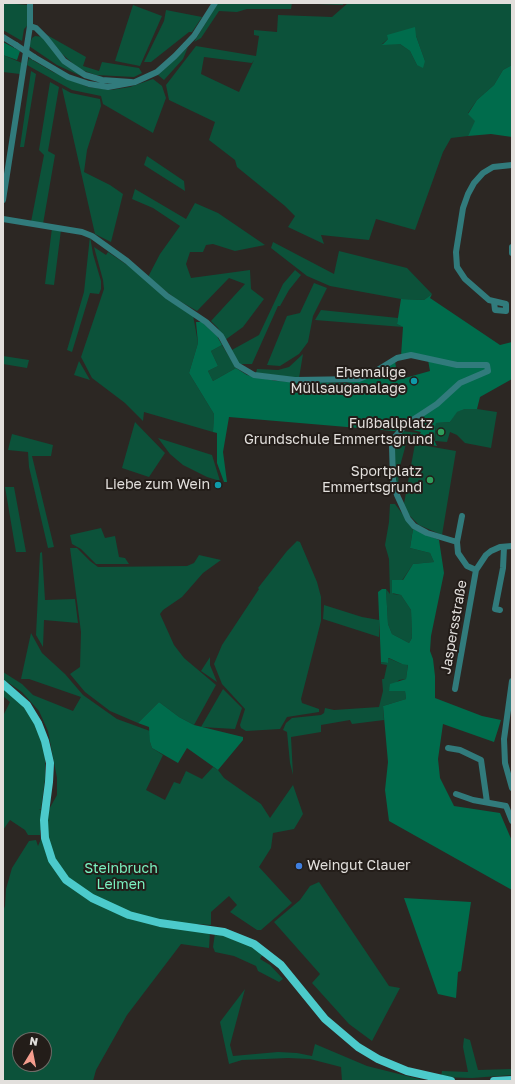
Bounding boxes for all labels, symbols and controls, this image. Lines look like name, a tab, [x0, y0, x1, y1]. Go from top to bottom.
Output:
place label: Ehemalige Müllsauganalage	[291, 365, 406, 398]
marker: Ehemalige Müllsauganalage	[409, 376, 419, 386]
place label: Fußballplatz Grundschule Emmertsgrund	[244, 416, 433, 448]
marker: Fußballplatz Grundschule Emmertsgrund	[436, 427, 446, 437]
place label: Sportplatz Emmertsgrund	[322, 464, 422, 496]
marker: Sportplatz Emmertsgrund	[425, 475, 435, 485]
place label: Liebe zum Wein	[105, 477, 210, 493]
marker: Liebe zum Wein	[213, 480, 223, 490]
street label: Jaspersstraße	[437, 579, 471, 675]
place label: Weingut Clauer	[307, 858, 411, 874]
park label: Steinbruch Leimen	[84, 861, 158, 894]
marker: Weingut Clauer	[294, 861, 304, 871]
north arrow	[12, 1032, 52, 1072]
text: N	[29, 1034, 39, 1048]

